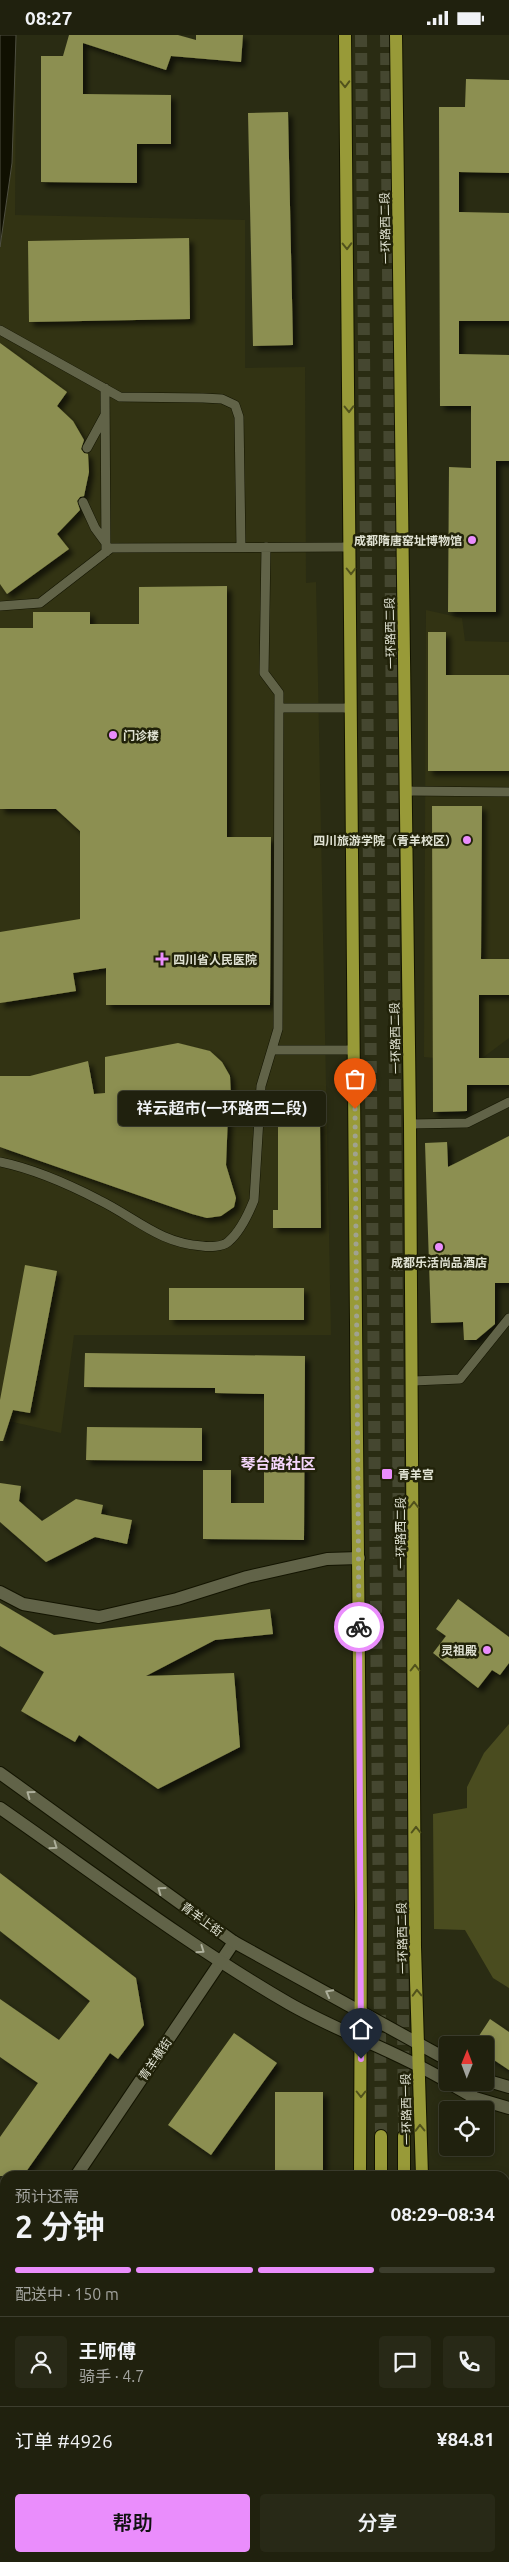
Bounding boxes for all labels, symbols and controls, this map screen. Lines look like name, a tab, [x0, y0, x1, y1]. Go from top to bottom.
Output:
text: 08:27	[25, 7, 73, 29]
one-way arrow	[340, 80, 351, 88]
street label: 一环路西二段	[378, 192, 392, 264]
one-way arrow	[342, 242, 352, 250]
one-way arrow	[344, 405, 354, 413]
place label: 成都隋唐窑址博物馆	[354, 534, 462, 547]
marker: 成都隋唐窑址博物馆	[466, 534, 478, 546]
one-way arrow	[346, 568, 356, 575]
street label: 一环路西二段	[383, 597, 397, 669]
marker: 门诊楼	[107, 729, 119, 741]
place label: 门诊楼	[123, 729, 159, 742]
place label: 四川旅游学院（青羊校区）	[313, 834, 457, 847]
marker: 四川旅游学院（青羊校区）	[461, 834, 473, 846]
marker: 四川省人民医院	[155, 952, 169, 966]
place label: 四川省人民医院	[173, 953, 257, 966]
street label: 一环路西二段	[388, 1002, 402, 1074]
pin	[334, 1058, 376, 1109]
icon: bag	[341, 1065, 369, 1093]
callout: 祥云超市(一环路西二段)	[118, 1091, 325, 1127]
text: 祥云超市(一环路西二段)	[136, 1099, 308, 1117]
marker: 成都乐活尚品酒店	[433, 1241, 445, 1253]
place label: 成都乐活尚品酒店	[391, 1256, 487, 1269]
district label: 琴台路社区	[240, 1455, 316, 1472]
marker: 青羊宫	[380, 1467, 394, 1481]
place label: 青羊宫	[398, 1468, 434, 1481]
street label: 一环路西二段	[394, 1497, 407, 1569]
one-way arrow	[409, 1501, 419, 1509]
courier	[334, 1602, 384, 1652]
icon: bike	[345, 1613, 373, 1641]
place label: 灵祖殿	[441, 1644, 477, 1657]
marker: 灵祖殿	[481, 1644, 493, 1656]
one-way arrow	[410, 1664, 420, 1672]
one-way arrow	[27, 1792, 36, 1800]
one-way arrow	[411, 1826, 421, 1834]
one-way arrow	[48, 1840, 58, 1849]
one-way arrow	[157, 1887, 167, 1896]
street label: 青羊上街	[179, 1900, 225, 1938]
street label: 一环路西二段	[395, 1902, 409, 1974]
one-way arrow	[195, 1944, 204, 1952]
one-way arrow	[411, 1988, 422, 1996]
one-way arrow	[325, 1989, 334, 1999]
pin	[340, 2008, 382, 2059]
icon: home	[347, 2015, 375, 2043]
street label: 青羊横街	[136, 2035, 174, 2083]
north arrow	[439, 2036, 494, 2091]
map controls	[439, 2036, 494, 2156]
street label: 一环路西一段	[399, 2073, 413, 2145]
one-way arrow	[356, 2091, 366, 2099]
button: locate	[439, 2101, 494, 2156]
one-way arrow	[415, 2123, 426, 2131]
text: 预计还需	[15, 2187, 79, 2205]
text: 08:29–08:34	[390, 2203, 495, 2225]
text: 2 分钟	[15, 2208, 105, 2244]
text: 配送中 · 150 m	[15, 2285, 119, 2303]
button: person	[15, 2336, 67, 2388]
button: chat	[379, 2336, 431, 2388]
button: phone	[443, 2336, 495, 2388]
text: 王师傅	[79, 2340, 136, 2362]
text: 骑手 · 4.7	[79, 2367, 144, 2385]
text: ¥84.81	[437, 2428, 495, 2450]
text: 订单 #4926	[15, 2430, 113, 2452]
button: 帮助	[15, 2494, 250, 2552]
button: 分享	[260, 2494, 495, 2552]

